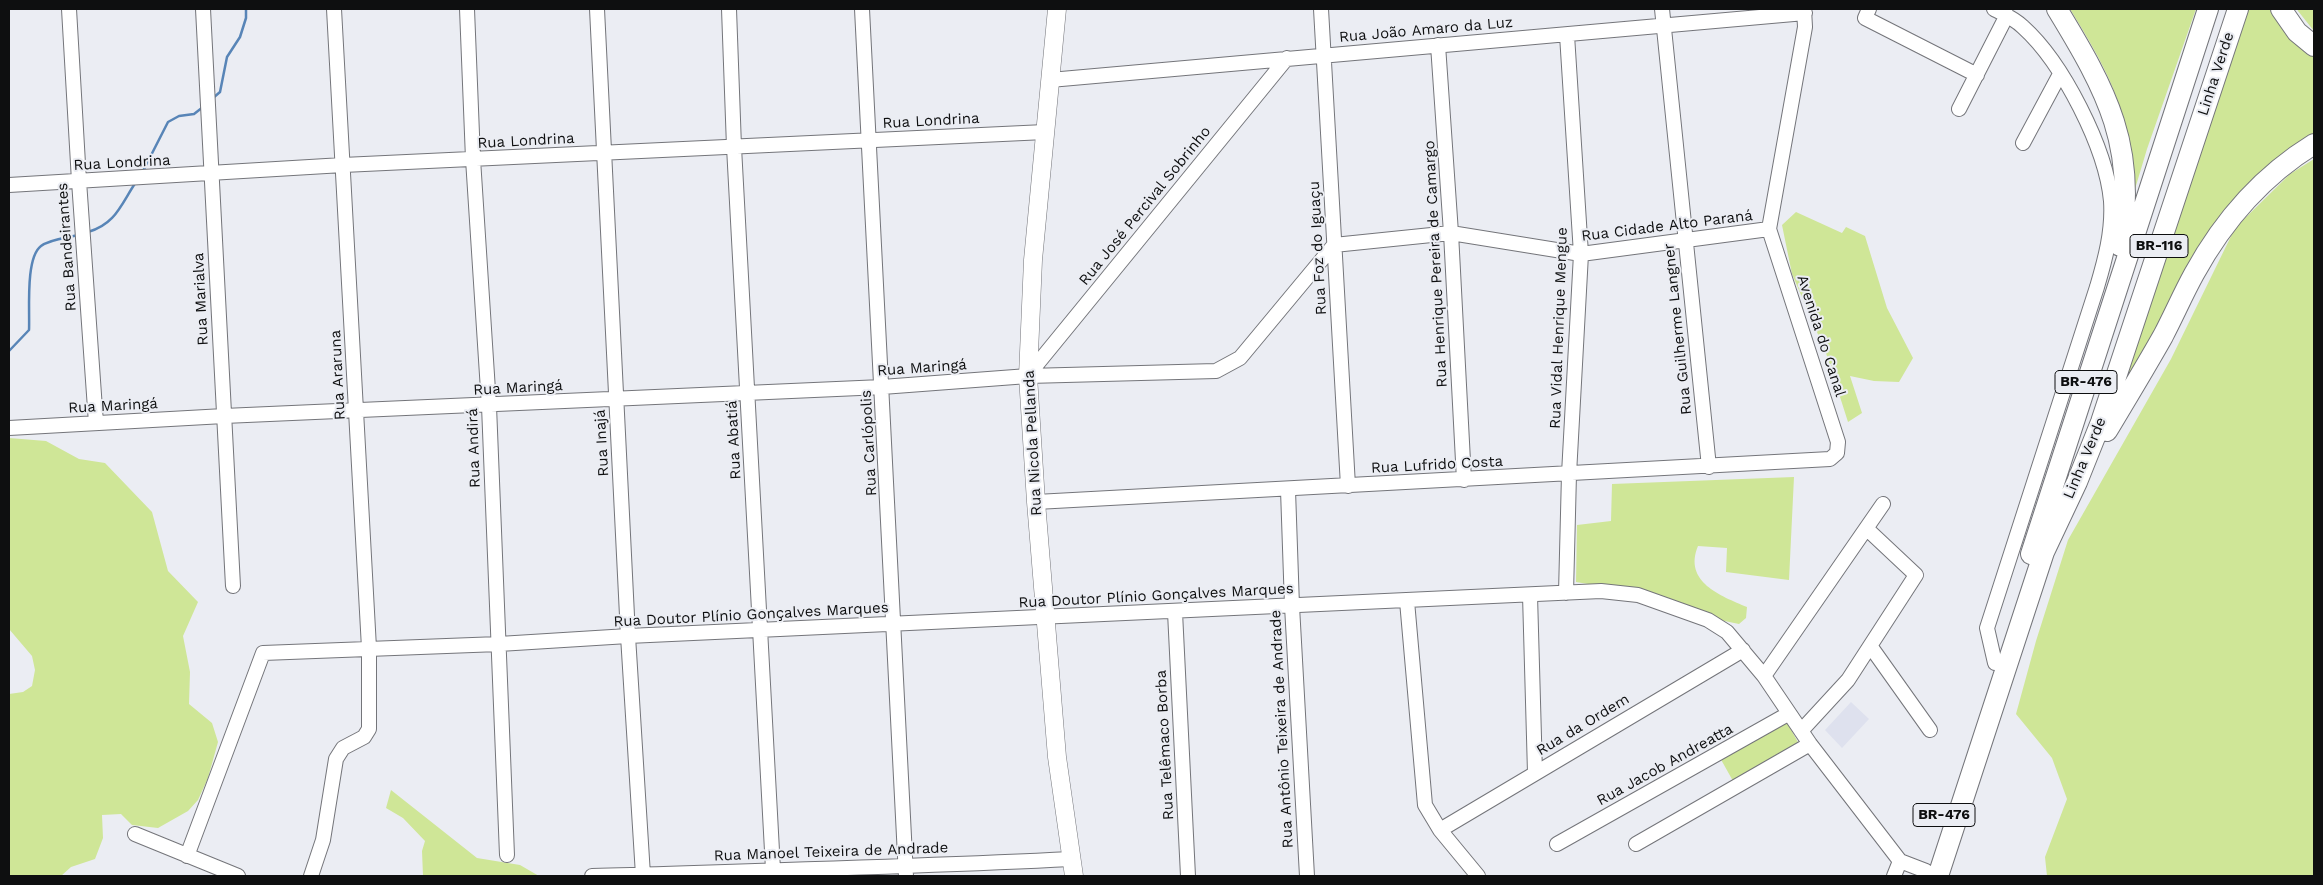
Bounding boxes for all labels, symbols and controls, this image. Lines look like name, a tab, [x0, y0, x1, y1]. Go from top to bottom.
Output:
street label: Rua João Amaro da Luz	[1338, 13, 1514, 47]
street label: Linha Verde	[2194, 30, 2238, 118]
street label: Rua Londrina	[882, 109, 980, 133]
street label: Rua José Percival Sobrinho	[1075, 123, 1215, 289]
street label: Rua Londrina	[477, 129, 575, 153]
street label: Rua Henrique Pereira de Camargo	[1421, 140, 1451, 388]
street label: Rua Londrina	[73, 151, 171, 175]
street label: Rua Foz do Iguaçu	[1306, 181, 1330, 315]
street label: Rua Bandeirantes	[54, 182, 80, 312]
street label: Rua Cidade Alto Paraná	[1580, 207, 1754, 245]
street label: Rua Vidal Henrique Mengue	[1546, 227, 1572, 429]
road number: BR-116	[2130, 235, 2188, 258]
street label: Rua Guilherme Langner	[1660, 242, 1696, 416]
street label: Rua Marialva	[190, 252, 212, 346]
street label: Avenida do Canal	[1793, 273, 1849, 399]
street label: Rua Araruna	[327, 330, 349, 420]
street label: Rua Maringá	[877, 356, 967, 380]
street label: Rua Nicola Pellanda	[1020, 370, 1046, 516]
road number: BR-476	[2055, 371, 2117, 394]
street label: Rua Maringá	[473, 377, 563, 399]
street label: Rua Carlópolis	[857, 390, 881, 496]
street label: Rua Maringá	[68, 395, 158, 417]
street label: Rua Abatiá	[723, 400, 745, 480]
street label: Rua Andirá	[464, 408, 484, 488]
street label: Rua Inajá	[591, 409, 613, 477]
street label: Linha Verde	[2060, 415, 2110, 501]
street label: Rua Lufrido Costa	[1371, 453, 1503, 477]
street label: Rua Doutor Plínio Gonçalves Marques	[1018, 580, 1294, 612]
street label: Rua Doutor Plínio Gonçalves Marques	[613, 599, 889, 631]
street label: Rua Antônio Teixeira de Andrade	[1267, 609, 1297, 849]
street label: Rua Telêmaco Borba	[1152, 670, 1178, 820]
street label: Rua da Ordem	[1533, 690, 1633, 760]
street label: Rua Jacob Andreatta	[1594, 720, 1736, 810]
road number: BR-476	[1913, 804, 1975, 826]
street label: Rua Manoel Teixeira de Andrade	[713, 839, 949, 865]

